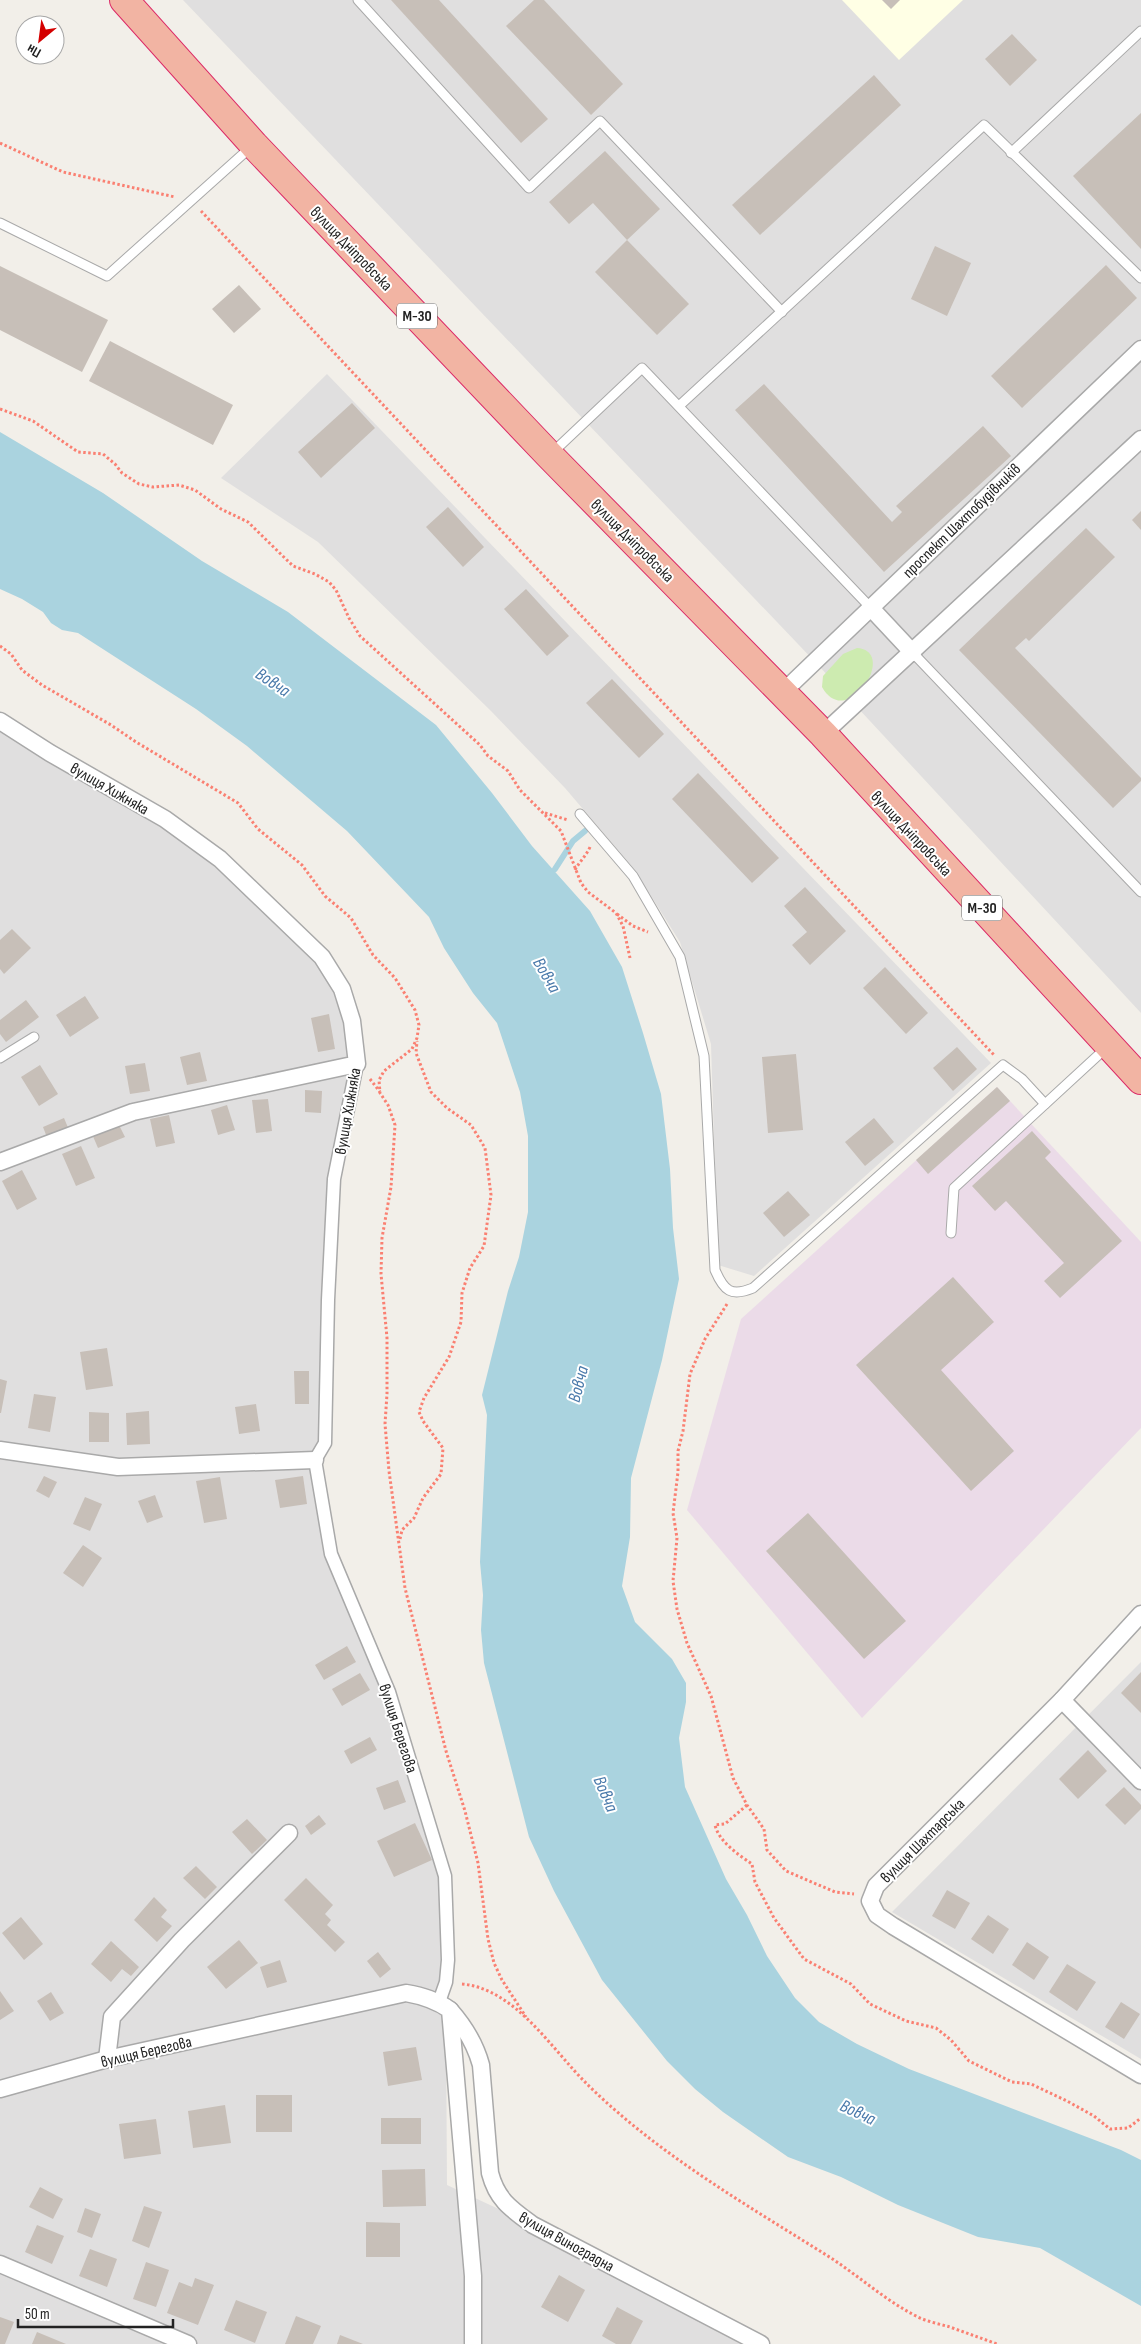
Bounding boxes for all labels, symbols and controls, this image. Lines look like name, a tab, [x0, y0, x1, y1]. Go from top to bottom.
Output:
north arrow	[15, 15, 65, 65]
text: Пн	[24, 40, 44, 62]
street label: вулиця Дніпровська	[306, 203, 396, 295]
road number: М-30	[397, 304, 437, 328]
street label: проспект Шахтобудівників	[899, 460, 1025, 582]
street label: вулиця Дніпровська	[586, 496, 677, 587]
water label: Вовча	[252, 663, 294, 702]
street label: вулиця Хижняка	[67, 759, 152, 819]
street label: вулиця Дніпровська	[867, 787, 955, 881]
road number: М-30	[962, 896, 1002, 920]
water label: Вовча	[528, 954, 565, 997]
street label: вулиця Хижняка	[332, 1066, 365, 1156]
water label: Вовча	[564, 1363, 593, 1405]
street label: вулиця Берегова	[374, 1682, 421, 1775]
water label: Вовча	[589, 1773, 623, 1816]
street label: вулиця Шахтарська	[877, 1795, 969, 1887]
street label: вулиця Берегова	[99, 2033, 194, 2072]
water label: Вовча	[837, 2095, 880, 2130]
street label: вулиця Виноградна	[515, 2208, 617, 2276]
scale bar	[18, 2296, 172, 2328]
text: 50 m	[25, 2305, 50, 2324]

